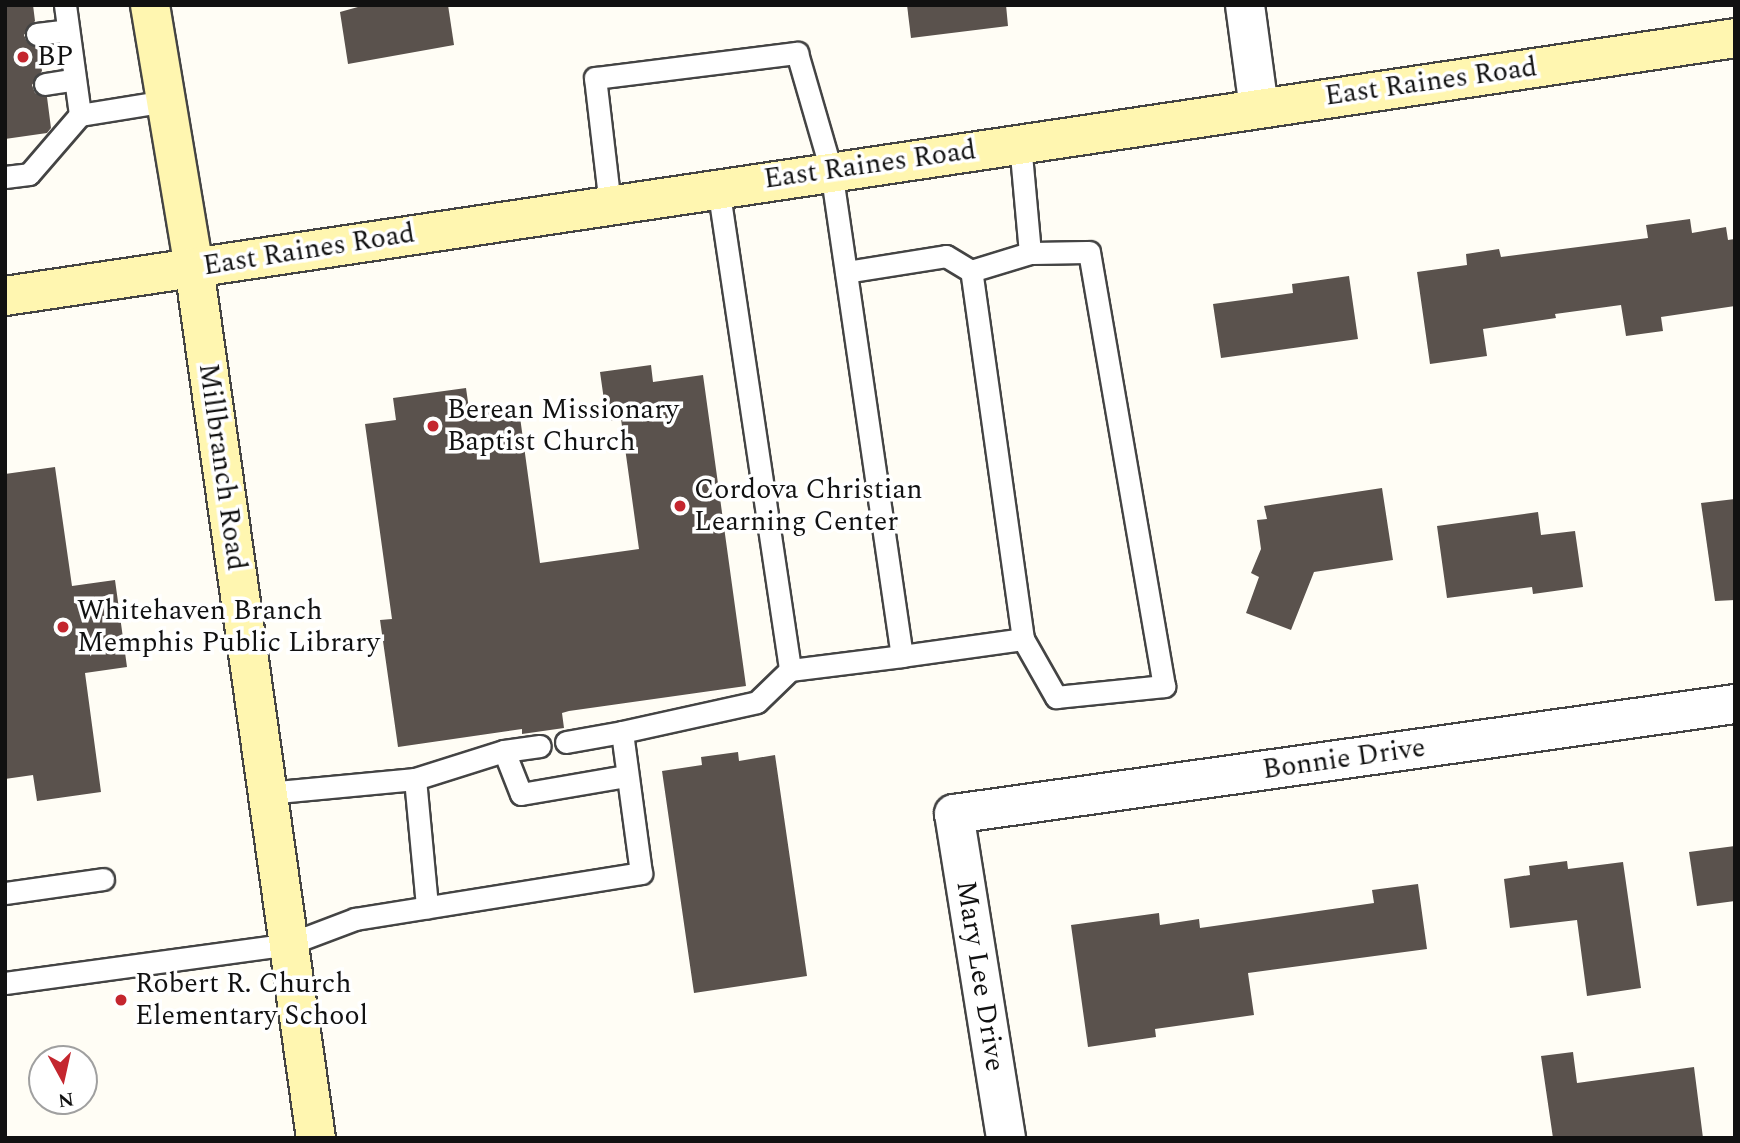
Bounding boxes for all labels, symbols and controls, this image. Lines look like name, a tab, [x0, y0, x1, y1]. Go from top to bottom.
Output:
place label: BP	[37, 40, 73, 74]
marker: BP	[15, 49, 31, 65]
street label: East Raines Road	[1323, 50, 1539, 114]
street label: East Raines Road	[762, 133, 978, 197]
street label: East Raines Road	[201, 217, 417, 283]
street label: Millbranch Road	[191, 361, 253, 573]
place label: Berean Missionary Baptist Church	[447, 393, 679, 459]
marker: Berean Missionary Baptist Church	[425, 418, 441, 434]
place label: Cordova Christian Learning Center	[694, 473, 922, 539]
marker: Cordova Christian Learning Center	[672, 498, 688, 514]
place label: Whitehaven Branch Memphis Public Library	[77, 594, 380, 660]
marker: Whitehaven Branch Memphis Public Library	[55, 619, 71, 635]
street label: Bonnie Drive	[1260, 731, 1428, 787]
street label: Mary Lee Drive	[948, 878, 1012, 1074]
place label: Robert R. Church Elementary School	[135, 967, 368, 1033]
marker: Robert R. Church Elementary School	[113, 992, 129, 1008]
north arrow	[28, 1045, 98, 1115]
text: N	[56, 1084, 75, 1115]

